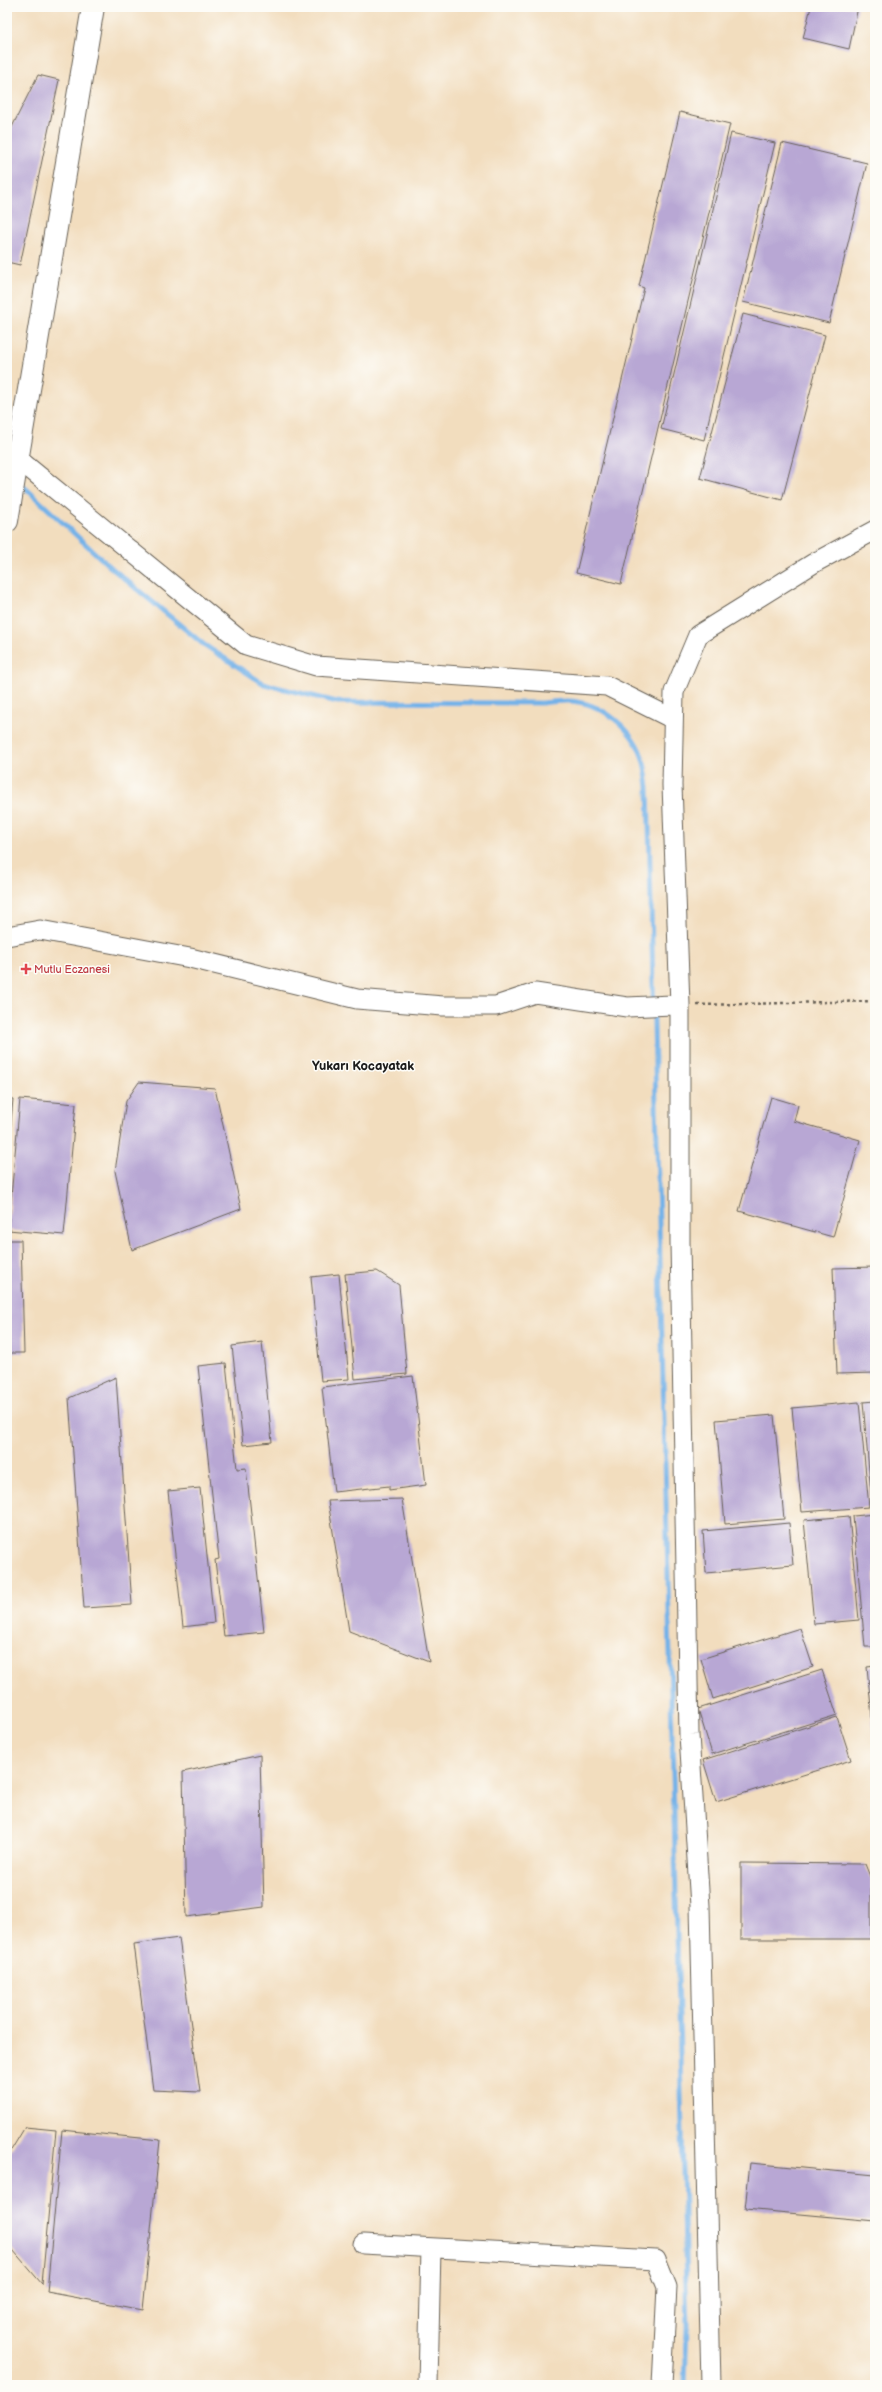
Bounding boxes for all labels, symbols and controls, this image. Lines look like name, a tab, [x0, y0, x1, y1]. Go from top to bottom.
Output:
place label: Mutlu Eczanesi	[34, 963, 110, 976]
marker: Mutlu Eczanesi	[21, 964, 31, 974]
district label: Yukarı Kocayatak	[312, 1058, 414, 1074]

